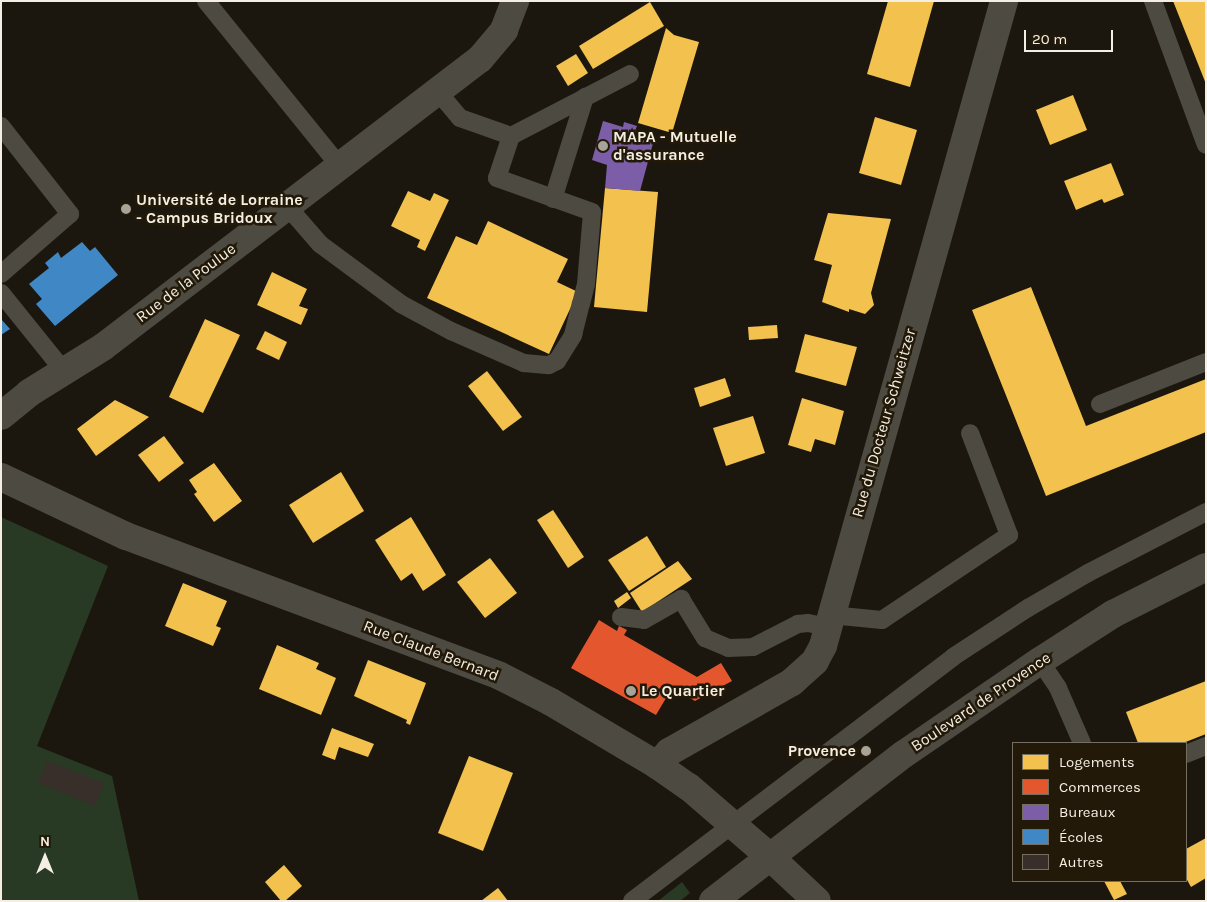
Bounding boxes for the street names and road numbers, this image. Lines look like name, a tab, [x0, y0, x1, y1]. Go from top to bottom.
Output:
street label: Rue de la Poulue	[132, 239, 240, 327]
street label: Rue du Docteur Schweitzer	[848, 326, 920, 520]
street label: Rue Claude Bernard	[361, 616, 501, 686]
street label: Boulevard de Provence	[908, 648, 1054, 756]

